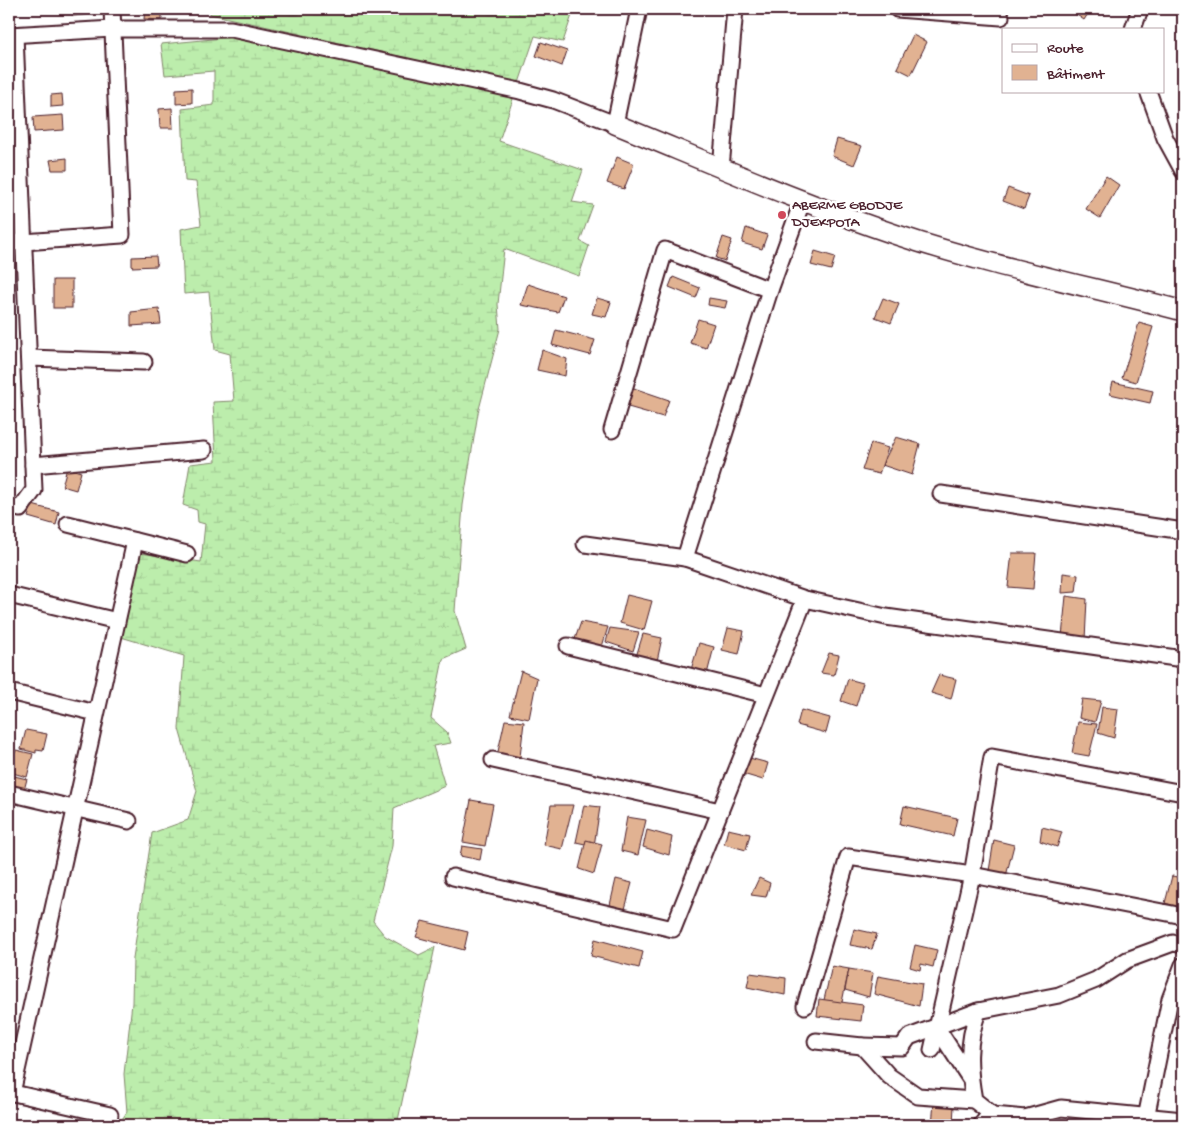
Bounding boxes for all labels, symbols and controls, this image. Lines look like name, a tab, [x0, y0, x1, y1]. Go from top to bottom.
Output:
legend	[1002, 28, 1164, 92]
text: Route	[1047, 40, 1084, 58]
text: Bâtiment	[1046, 66, 1106, 84]
place label: ABERME GBODJE DJEKPOTA	[791, 197, 903, 232]
marker: ABERME GBODJE DJEKPOTA	[776, 209, 788, 221]

